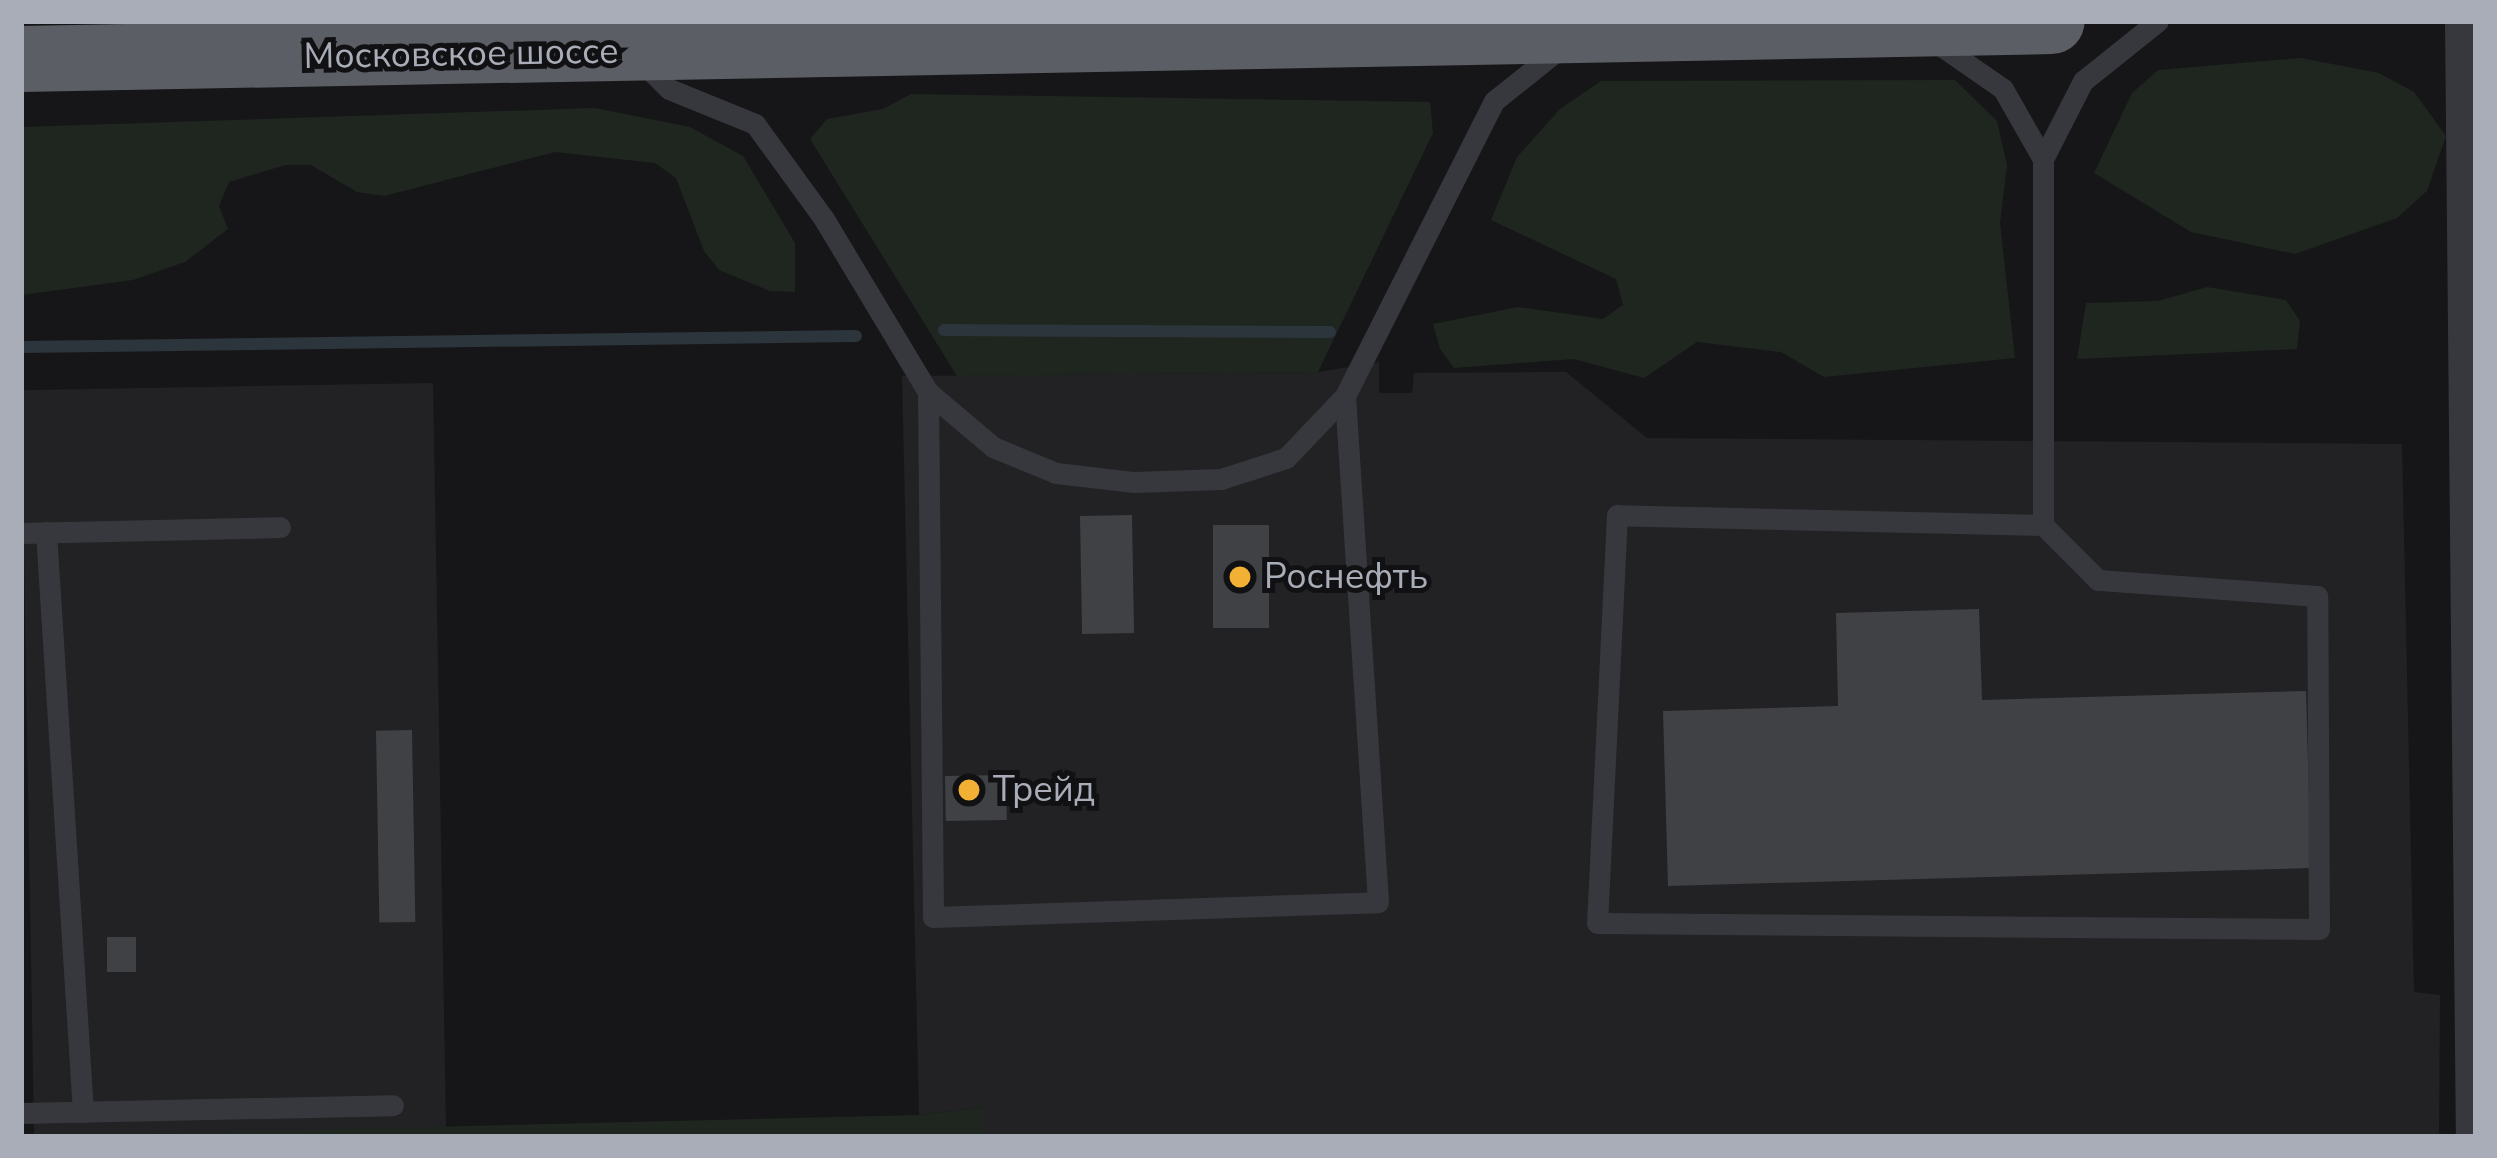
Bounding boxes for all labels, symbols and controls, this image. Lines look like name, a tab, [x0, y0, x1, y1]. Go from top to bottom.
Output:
street label: Московское шоссе	[303, 30, 619, 78]
place label: Роснефть	[1264, 555, 1428, 599]
marker: Роснефть	[1227, 564, 1253, 590]
place label: Трейд	[993, 768, 1095, 812]
marker: Трейд	[956, 777, 982, 803]

